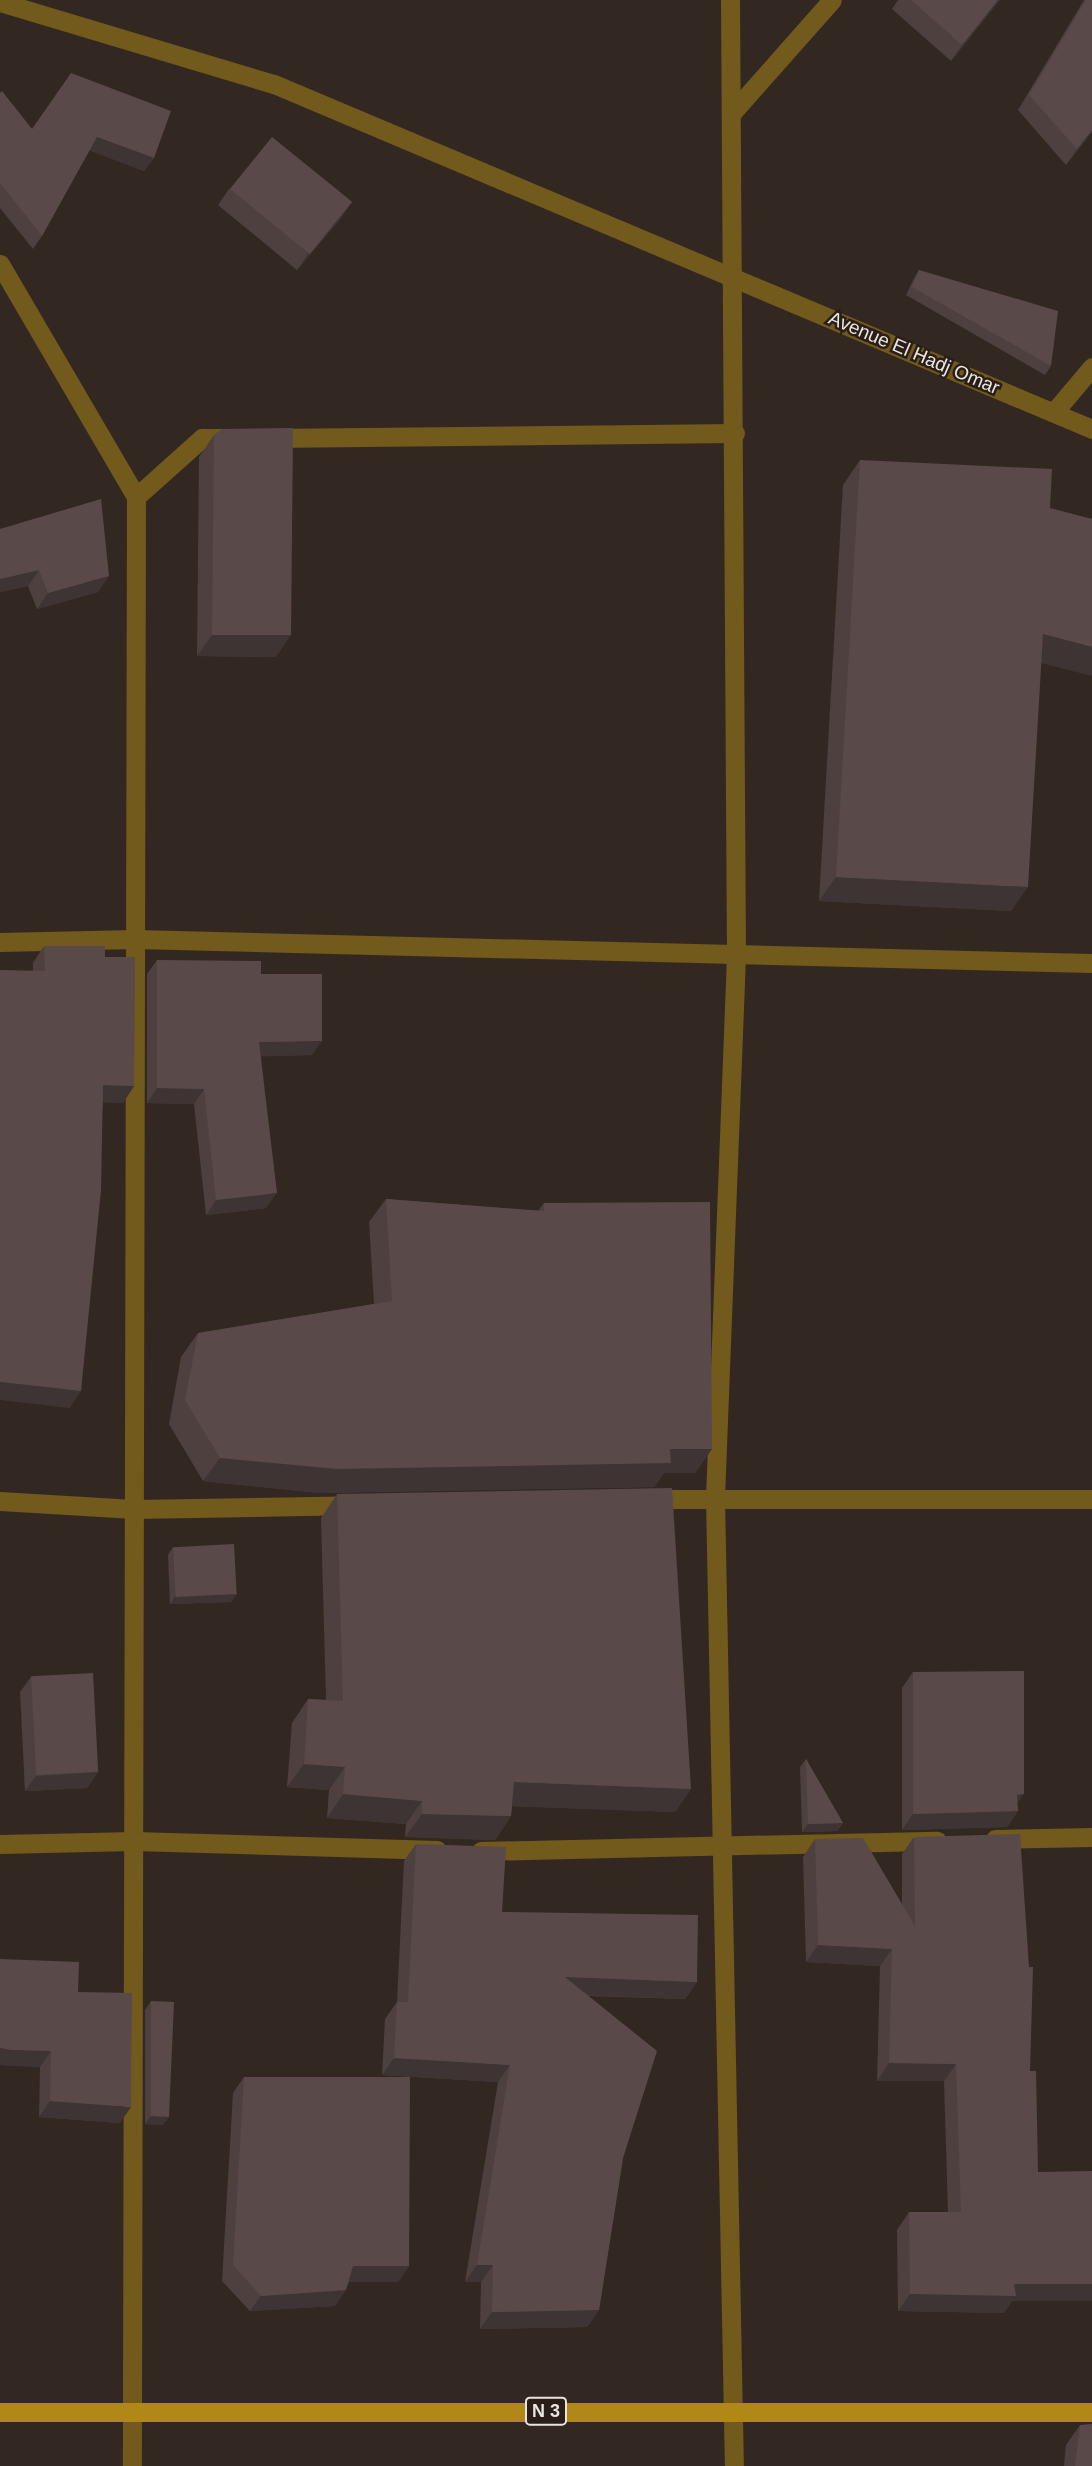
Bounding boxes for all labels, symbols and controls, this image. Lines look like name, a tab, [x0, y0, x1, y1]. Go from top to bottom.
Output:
street label: Avenue El Hadj Omar	[825, 307, 1003, 399]
road number: N 3	[523, 2396, 569, 2426]

